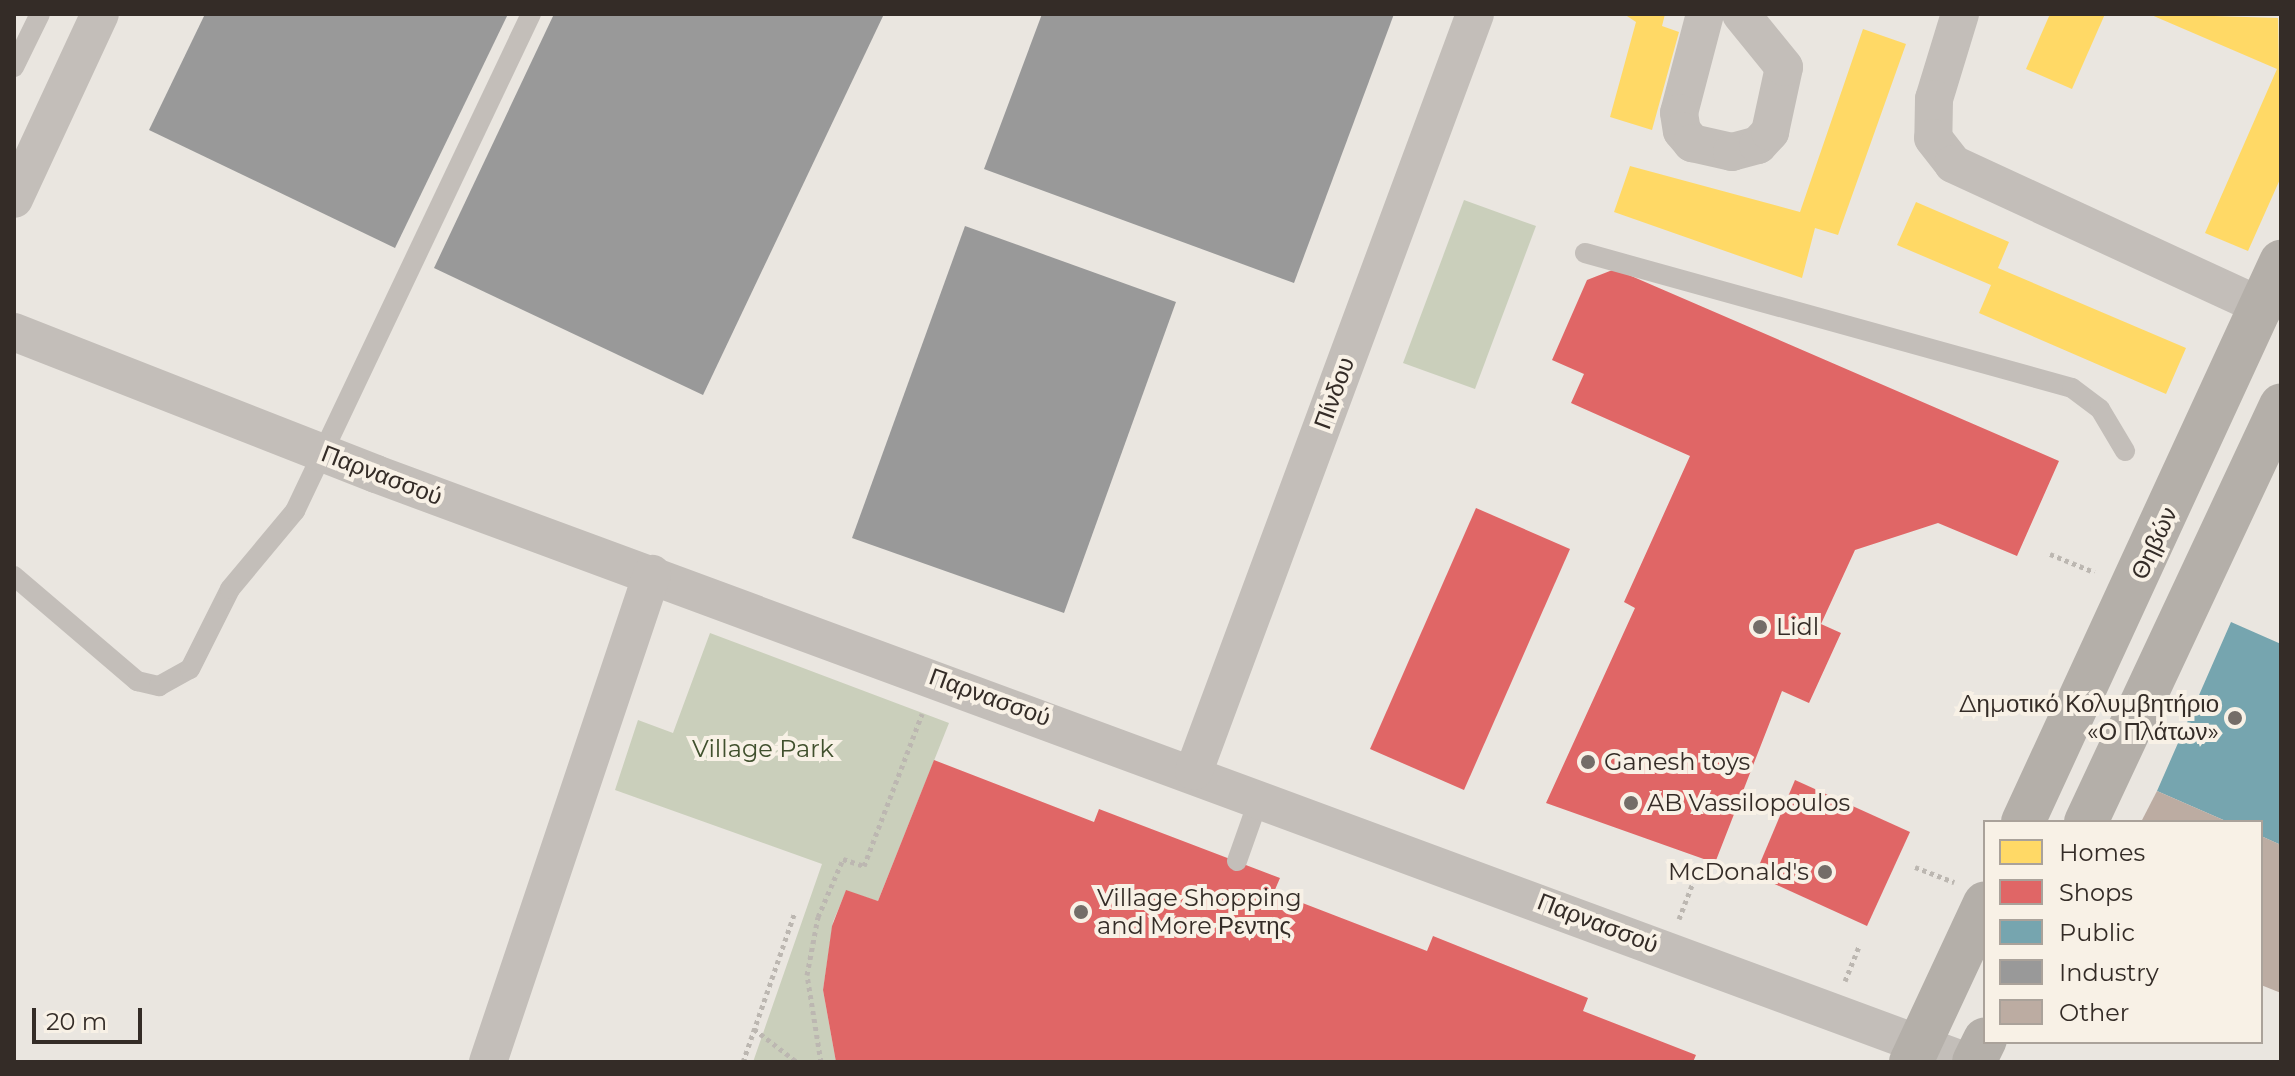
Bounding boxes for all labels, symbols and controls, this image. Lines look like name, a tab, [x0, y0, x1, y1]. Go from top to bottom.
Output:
street label: Πίνδου	[1308, 353, 1360, 433]
street label: Παρνασσού	[318, 439, 446, 511]
street label: Θηβών	[2125, 502, 2183, 584]
place label: Lidl	[1776, 613, 1819, 641]
marker: Lidl	[1751, 618, 1769, 636]
street label: Παρνασσού	[925, 662, 1055, 732]
place label: Δημοτικό Κολυμβητήριο «Ο Πλάτων»	[1959, 690, 2219, 746]
marker: Δημοτικό Κολυμβητήριο «Ο Πλάτων»	[2226, 709, 2244, 727]
park label: Village Park	[692, 735, 834, 763]
place label: Ganesh toys	[1604, 748, 1750, 776]
marker: Ganesh toys	[1579, 753, 1597, 771]
place label: AB Vassilopoulos	[1647, 789, 1850, 817]
marker: AB Vassilopoulos	[1622, 794, 1640, 812]
legend	[1983, 820, 2263, 1044]
text: Homes	[2059, 838, 2145, 867]
place label: McDonald's	[1668, 858, 1809, 886]
marker: McDonald's	[1816, 863, 1834, 881]
text: Shops	[2059, 878, 2133, 907]
place label: Village Shopping and More Ρεντης	[1097, 884, 1302, 940]
street label: Παρνασσού	[1534, 887, 1662, 959]
marker: Village Shopping and More Ρεντης	[1072, 903, 1090, 921]
text: Public	[2059, 918, 2135, 947]
text: Industry	[2059, 958, 2159, 987]
scale bar	[36, 992, 146, 1042]
text: Other	[2059, 998, 2129, 1027]
text: 20 m	[46, 1007, 107, 1036]

